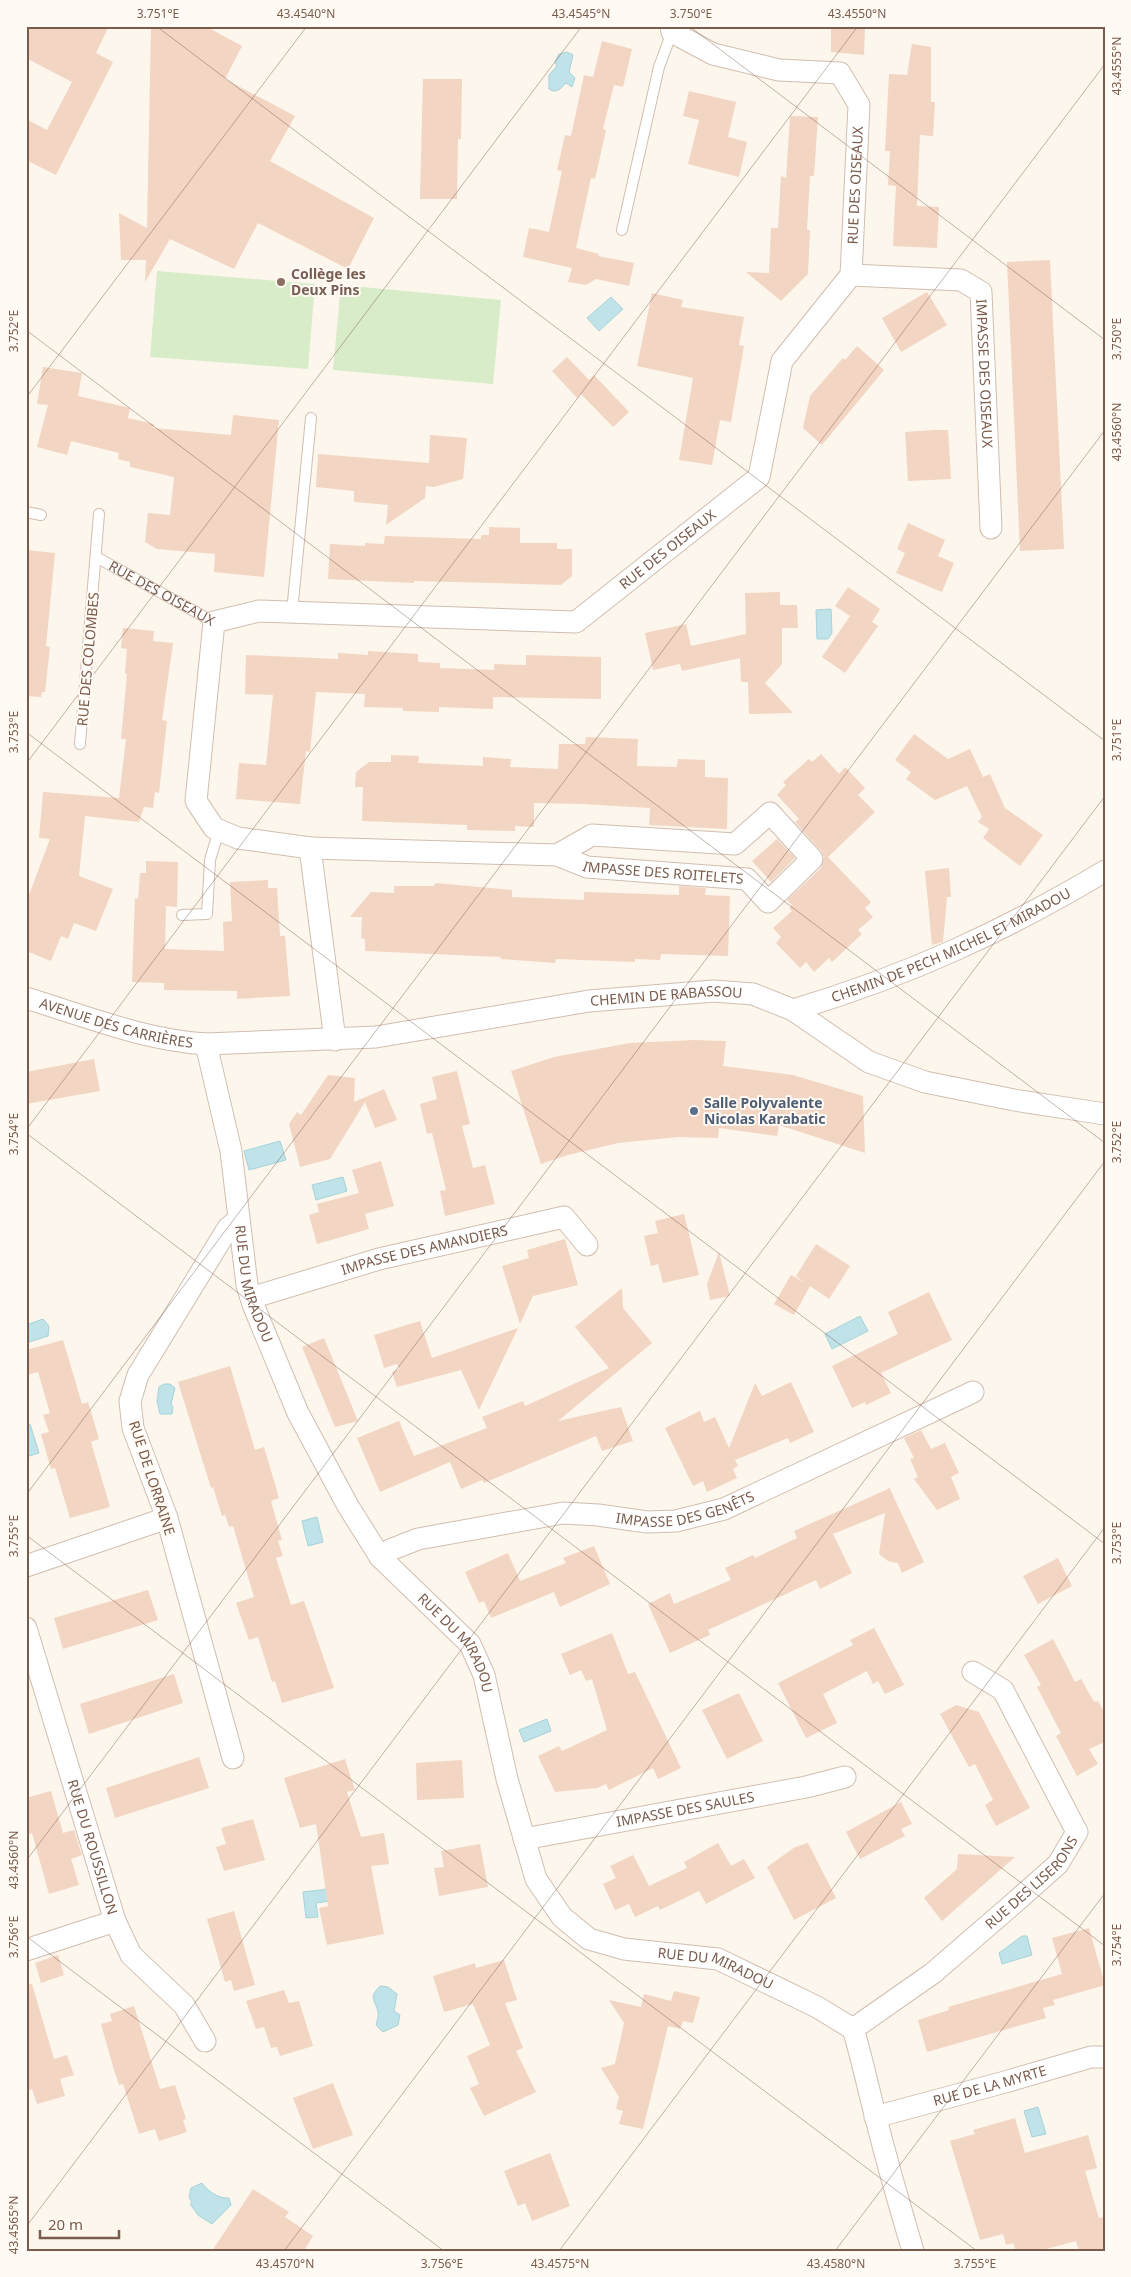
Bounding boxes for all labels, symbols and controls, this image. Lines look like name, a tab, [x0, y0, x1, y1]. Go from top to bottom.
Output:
text: 3.751°E	[137, 5, 179, 22]
text: 43.4540°N	[277, 5, 335, 22]
text: 43.4545°N	[552, 5, 610, 22]
text: 3.750°E	[670, 5, 712, 22]
text: 43.4550°N	[828, 5, 886, 22]
text: 43.4555°N	[1108, 37, 1125, 95]
street label: RUE DES OISEAUX	[842, 125, 867, 245]
place label: Collège les Deux Pins	[291, 264, 366, 299]
marker: Collège les Deux Pins	[275, 276, 287, 288]
street label: IMPASSE DES OISEAUX	[972, 299, 998, 449]
text: 3.752°E	[5, 310, 22, 352]
text: 3.750°E	[1108, 318, 1125, 360]
text: 43.4560°N	[1108, 403, 1125, 461]
street label: RUE DES OISEAUX	[615, 504, 720, 593]
street label: RUE DES OISEAUX	[106, 556, 219, 630]
street label: RUE DES COLOMBES	[72, 591, 103, 727]
text: 3.753°E	[5, 711, 22, 753]
text: 3.751°E	[1108, 719, 1125, 761]
street label: IMPASSE DES ROITELETS	[580, 856, 745, 888]
street label: CHEMIN DE PECH MICHEL ET MIRADOU	[829, 883, 1074, 1006]
street label: CHEMIN DE RABASSOU	[589, 981, 743, 1010]
street label: AVENUE DES CARRIÈRES	[37, 993, 194, 1052]
place label: Salle Polyvalente Nicolas Karabatic	[704, 1093, 826, 1128]
marker: Salle Polyvalente Nicolas Karabatic	[688, 1105, 700, 1117]
text: 3.754°E	[5, 1113, 22, 1155]
text: 3.752°E	[1108, 1121, 1125, 1163]
street label: IMPASSE DES AMANDIERS	[339, 1220, 510, 1279]
street label: RUE DU MIRADOU	[231, 1224, 278, 1345]
street label: RUE DE LORRAINE	[125, 1418, 180, 1538]
street label: IMPASSE DES GENÊTS	[615, 1486, 758, 1531]
text: 3.755°E	[5, 1515, 22, 1557]
text: 3.753°E	[1108, 1522, 1125, 1564]
street label: RUE DU MIRADOU	[414, 1589, 498, 1694]
street label: RUE DU ROUSSILLON	[64, 1777, 123, 1917]
street label: IMPASSE DES SAULES	[615, 1787, 756, 1831]
text: 43.4560°N	[5, 1831, 22, 1889]
street label: RUE DES LISERONS	[981, 1832, 1082, 1933]
text: 3.756°E	[5, 1916, 22, 1958]
text: 3.754°E	[1108, 1924, 1125, 1966]
street label: RUE DU MIRADOU	[657, 1943, 777, 1993]
street label: RUE DE LA MYRTE	[931, 2060, 1049, 2110]
text: 43.4565°N	[5, 2196, 22, 2254]
scale bar	[40, 2207, 119, 2239]
text: 20 m	[48, 2214, 83, 2234]
text: 43.4570°N	[256, 2255, 314, 2272]
text: 3.756°E	[421, 2255, 463, 2272]
text: 43.4575°N	[531, 2255, 589, 2272]
text: 43.4580°N	[807, 2255, 865, 2272]
text: 3.755°E	[954, 2255, 996, 2272]

